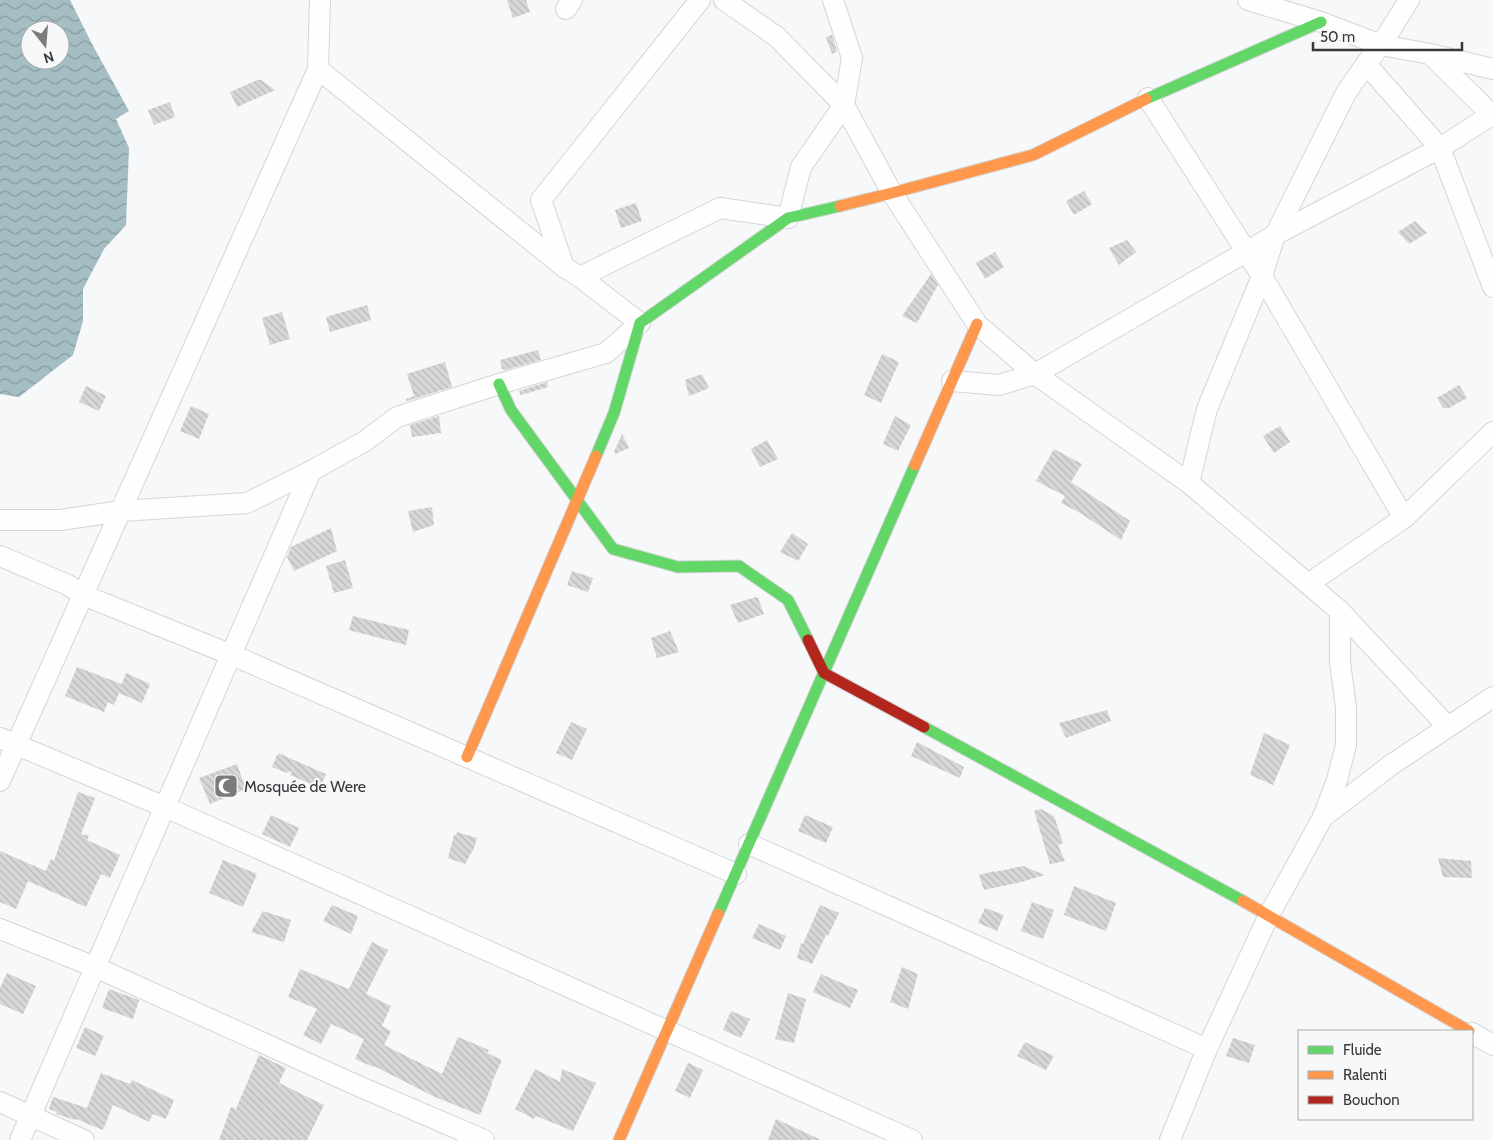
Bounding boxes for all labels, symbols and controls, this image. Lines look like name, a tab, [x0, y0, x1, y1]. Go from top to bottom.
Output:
north arrow	[20, 20, 70, 70]
scale bar	[1313, 20, 1462, 52]
text: 50 m	[1320, 28, 1355, 46]
text: N	[41, 47, 56, 67]
mosque icon: Mosquée de Were	[213, 773, 239, 799]
place label: Mosquée de Were	[244, 777, 366, 796]
legend	[1298, 1030, 1473, 1120]
text: Fluide	[1343, 1041, 1382, 1059]
text: Ralenti	[1343, 1066, 1387, 1084]
text: Bouchon	[1343, 1091, 1400, 1109]

